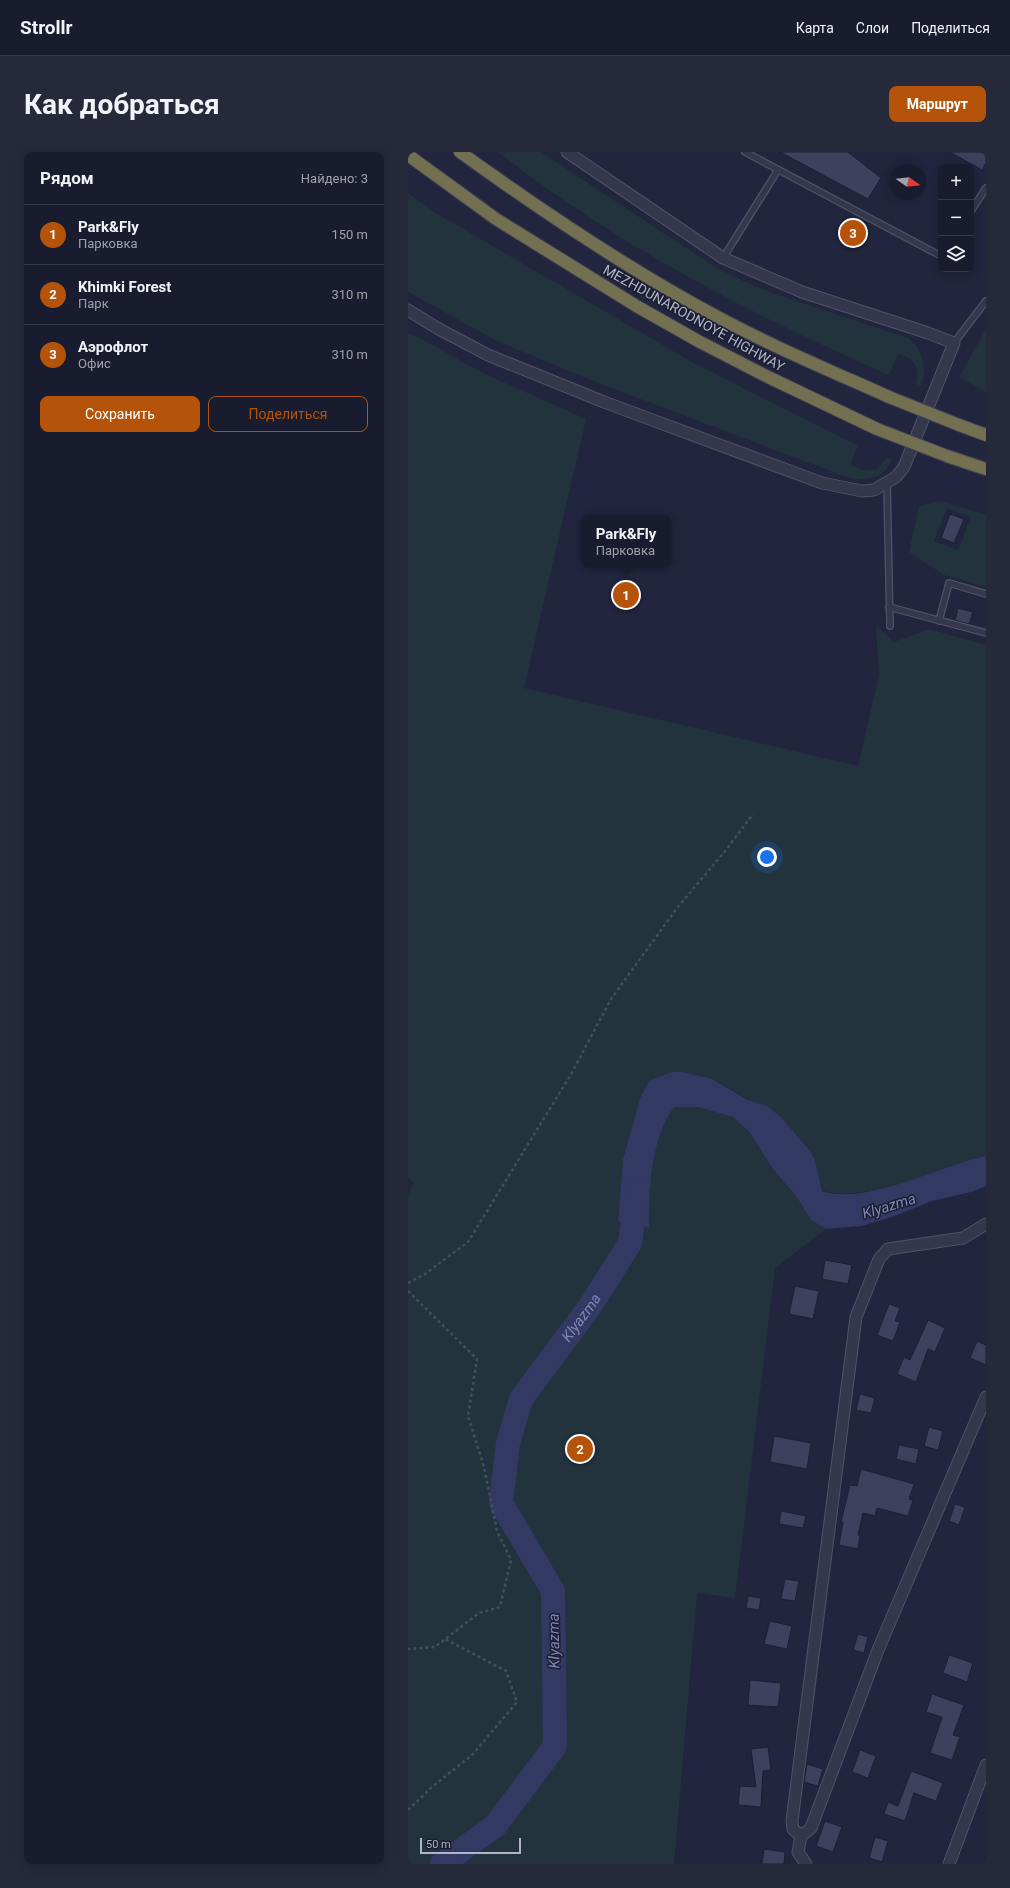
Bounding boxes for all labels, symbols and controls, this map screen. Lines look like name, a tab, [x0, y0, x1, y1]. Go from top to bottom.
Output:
text: Strollr	[20, 16, 73, 39]
text: Карта	[796, 20, 834, 36]
text: Слои	[856, 20, 889, 36]
text: Поделиться	[911, 20, 990, 36]
button: Маршрут	[889, 86, 986, 122]
text: Как добраться	[24, 88, 220, 121]
north arrow	[890, 164, 926, 200]
map controls	[938, 164, 974, 272]
button: +	[938, 164, 974, 200]
text: Рядом	[40, 168, 94, 188]
text: Найдено: 3	[301, 171, 368, 186]
button: −	[938, 200, 974, 236]
text: Park&Fly	[78, 218, 139, 236]
pin: 3	[840, 218, 866, 248]
text: 1	[49, 227, 57, 242]
text: 150 m	[331, 227, 368, 242]
text: Парковка	[78, 236, 137, 251]
button: layers	[938, 236, 974, 272]
street label: MEZHDUNARODNOYE HIGHWAY	[600, 261, 788, 375]
text: Khimki Forest	[78, 278, 171, 296]
text: 2	[49, 287, 57, 302]
text: 310 m	[331, 287, 368, 302]
text: Парк	[78, 296, 109, 311]
text: Аэрофлот	[78, 338, 148, 356]
text: 3	[49, 347, 57, 362]
text: 310 m	[331, 347, 368, 362]
text: Офис	[78, 356, 111, 371]
button: Сохранить	[40, 396, 200, 432]
button: Поделиться	[208, 396, 368, 432]
popup	[581, 515, 671, 567]
text: Park&Fly	[596, 525, 656, 543]
text: Парковка	[596, 543, 655, 558]
pin: 1	[613, 580, 639, 610]
your location	[757, 847, 777, 867]
water label: Klyazma	[860, 1189, 918, 1223]
water label: Klyazma	[558, 1290, 605, 1345]
pin: 2	[567, 1434, 593, 1464]
water label: Klyazma	[545, 1613, 563, 1669]
scale bar	[420, 1836, 521, 1855]
text: 50 m	[426, 1838, 451, 1851]

